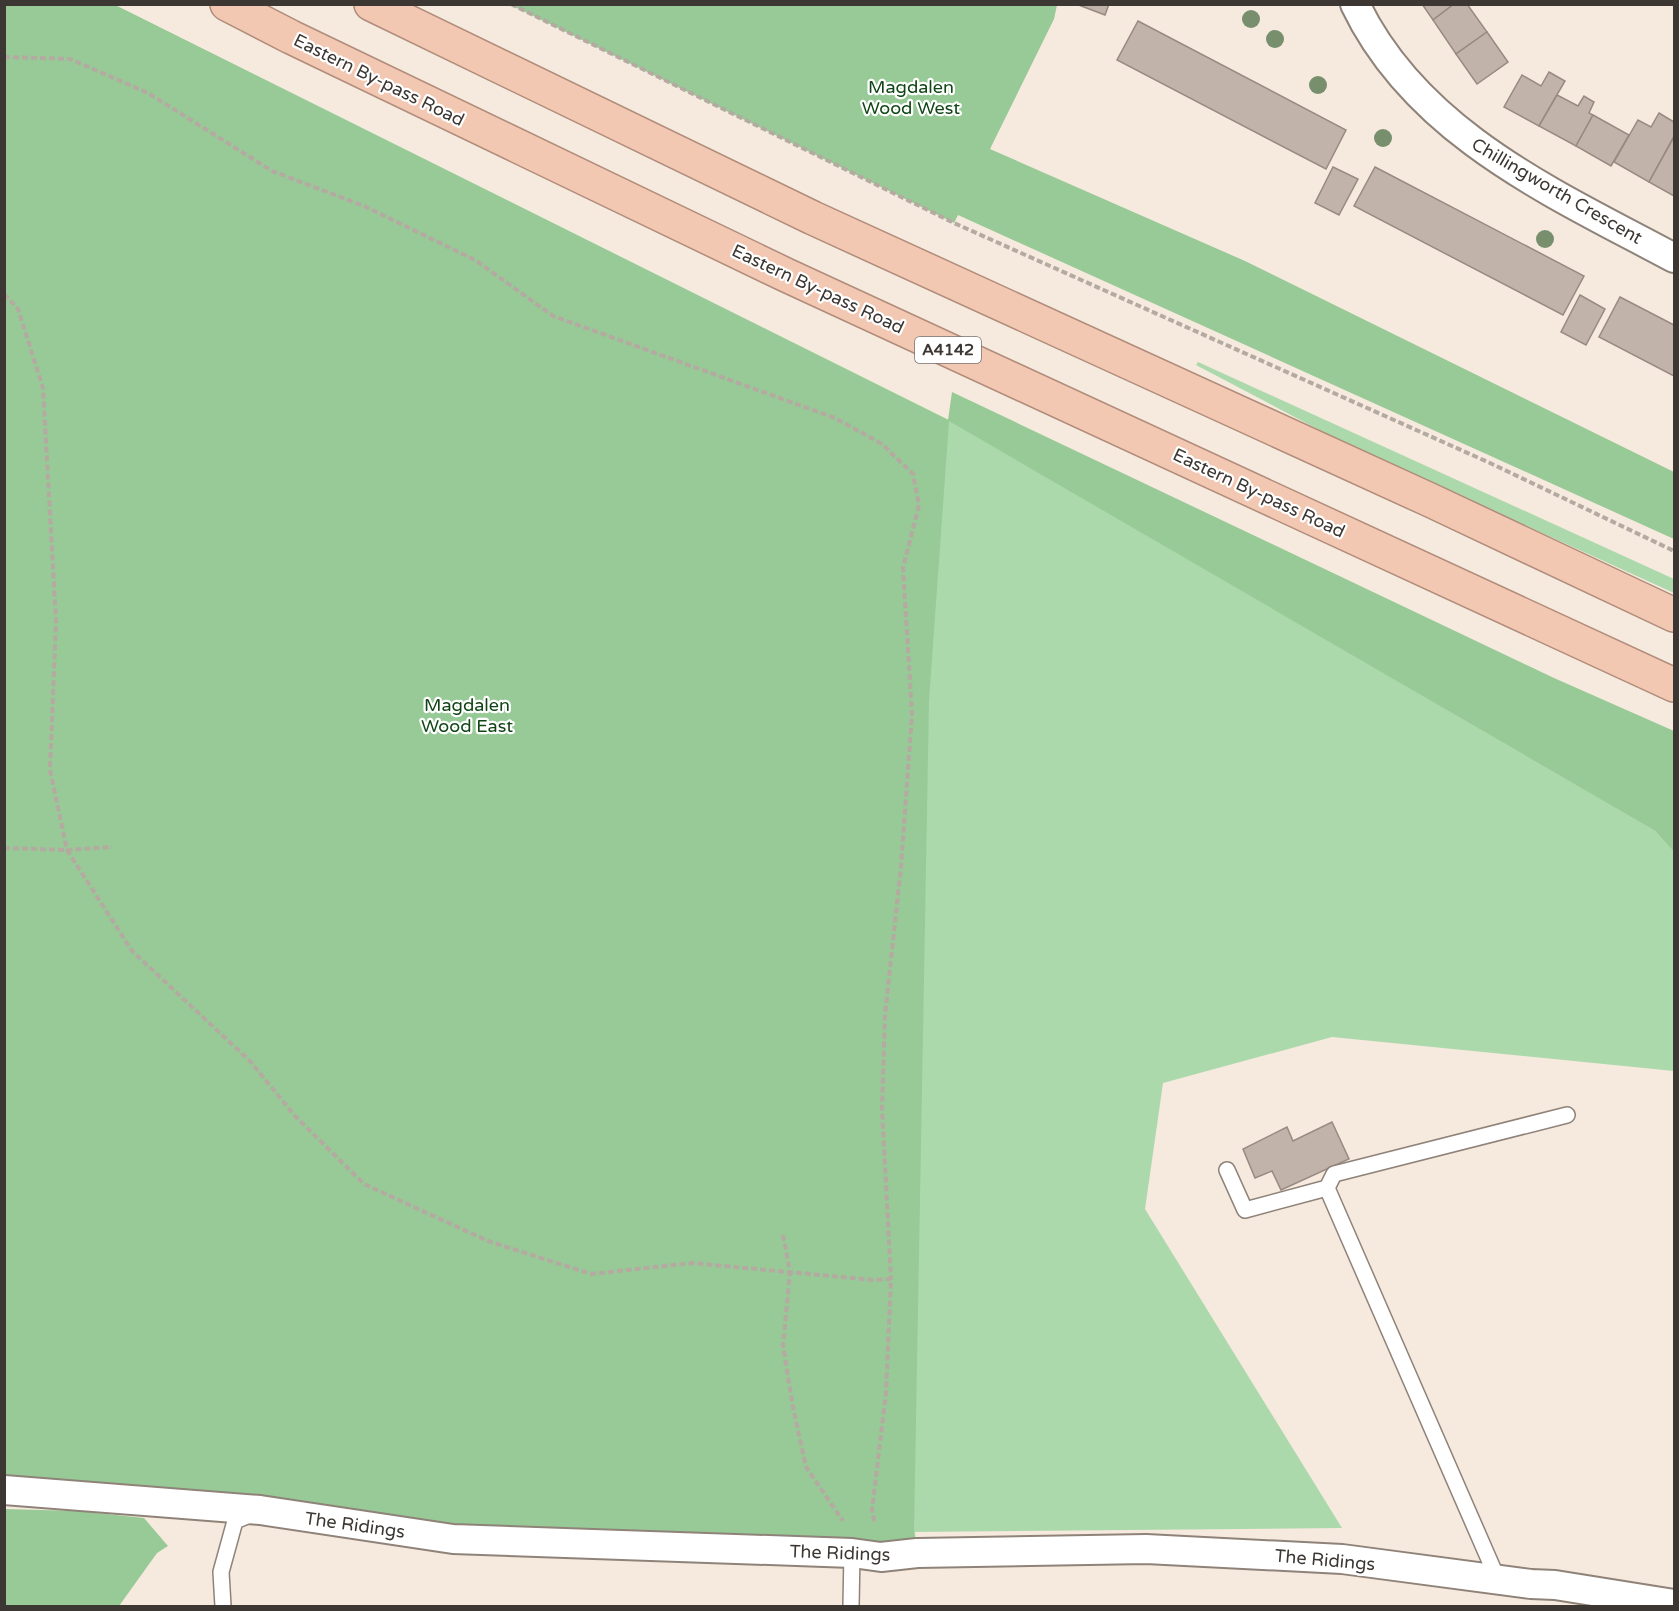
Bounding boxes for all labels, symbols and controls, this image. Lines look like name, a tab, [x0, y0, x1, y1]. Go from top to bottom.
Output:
street label: Eastern By-pass Road	[290, 29, 468, 131]
park label: Magdalen Wood West	[862, 76, 960, 119]
street label: Chillingworth Crescent	[1468, 133, 1646, 249]
street label: Eastern By-pass Road	[728, 239, 908, 339]
road number: A4142	[915, 337, 981, 363]
street label: Eastern By-pass Road	[1169, 443, 1349, 543]
park label: Magdalen Wood East	[421, 694, 513, 737]
street label: The Ridings	[304, 1507, 406, 1543]
street label: The Ridings	[789, 1540, 891, 1566]
street label: The Ridings	[1274, 1545, 1376, 1575]

